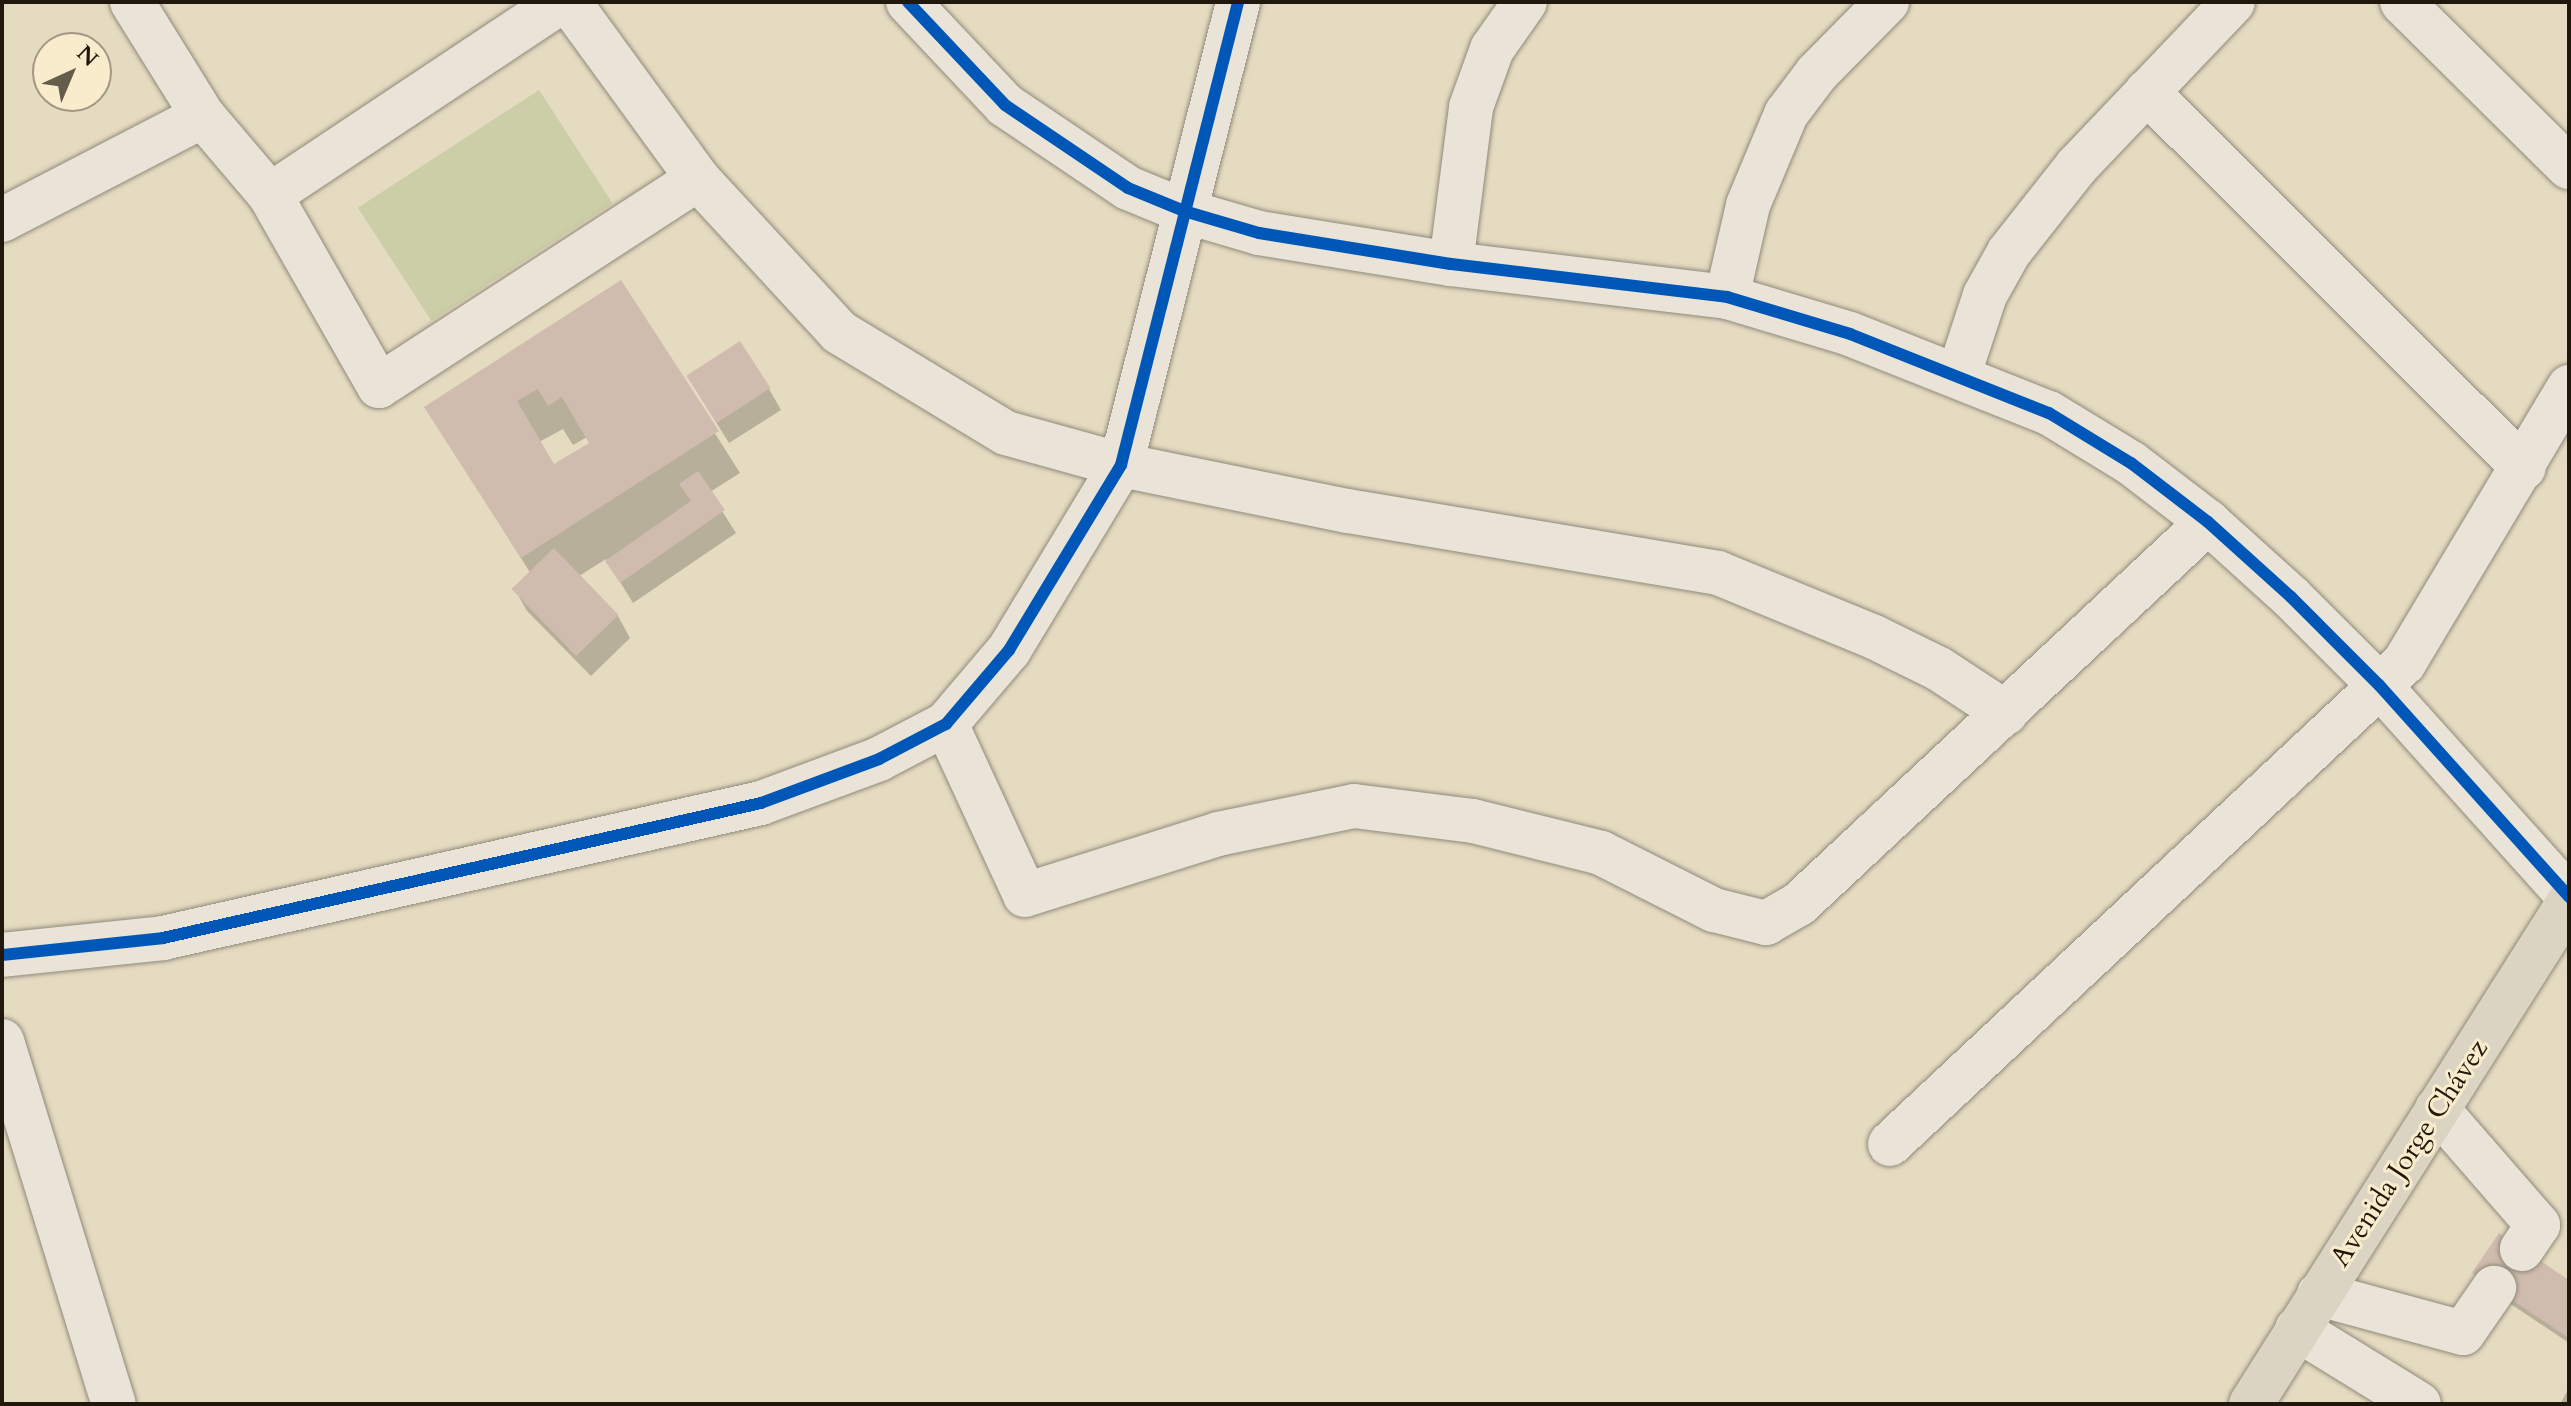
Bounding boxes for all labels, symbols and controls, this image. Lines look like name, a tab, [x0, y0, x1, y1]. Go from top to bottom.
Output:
north arrow	[32, 32, 112, 112]
text: N	[70, 39, 105, 74]
street label: Avenida Jorge Chávez	[2323, 1033, 2495, 1273]

